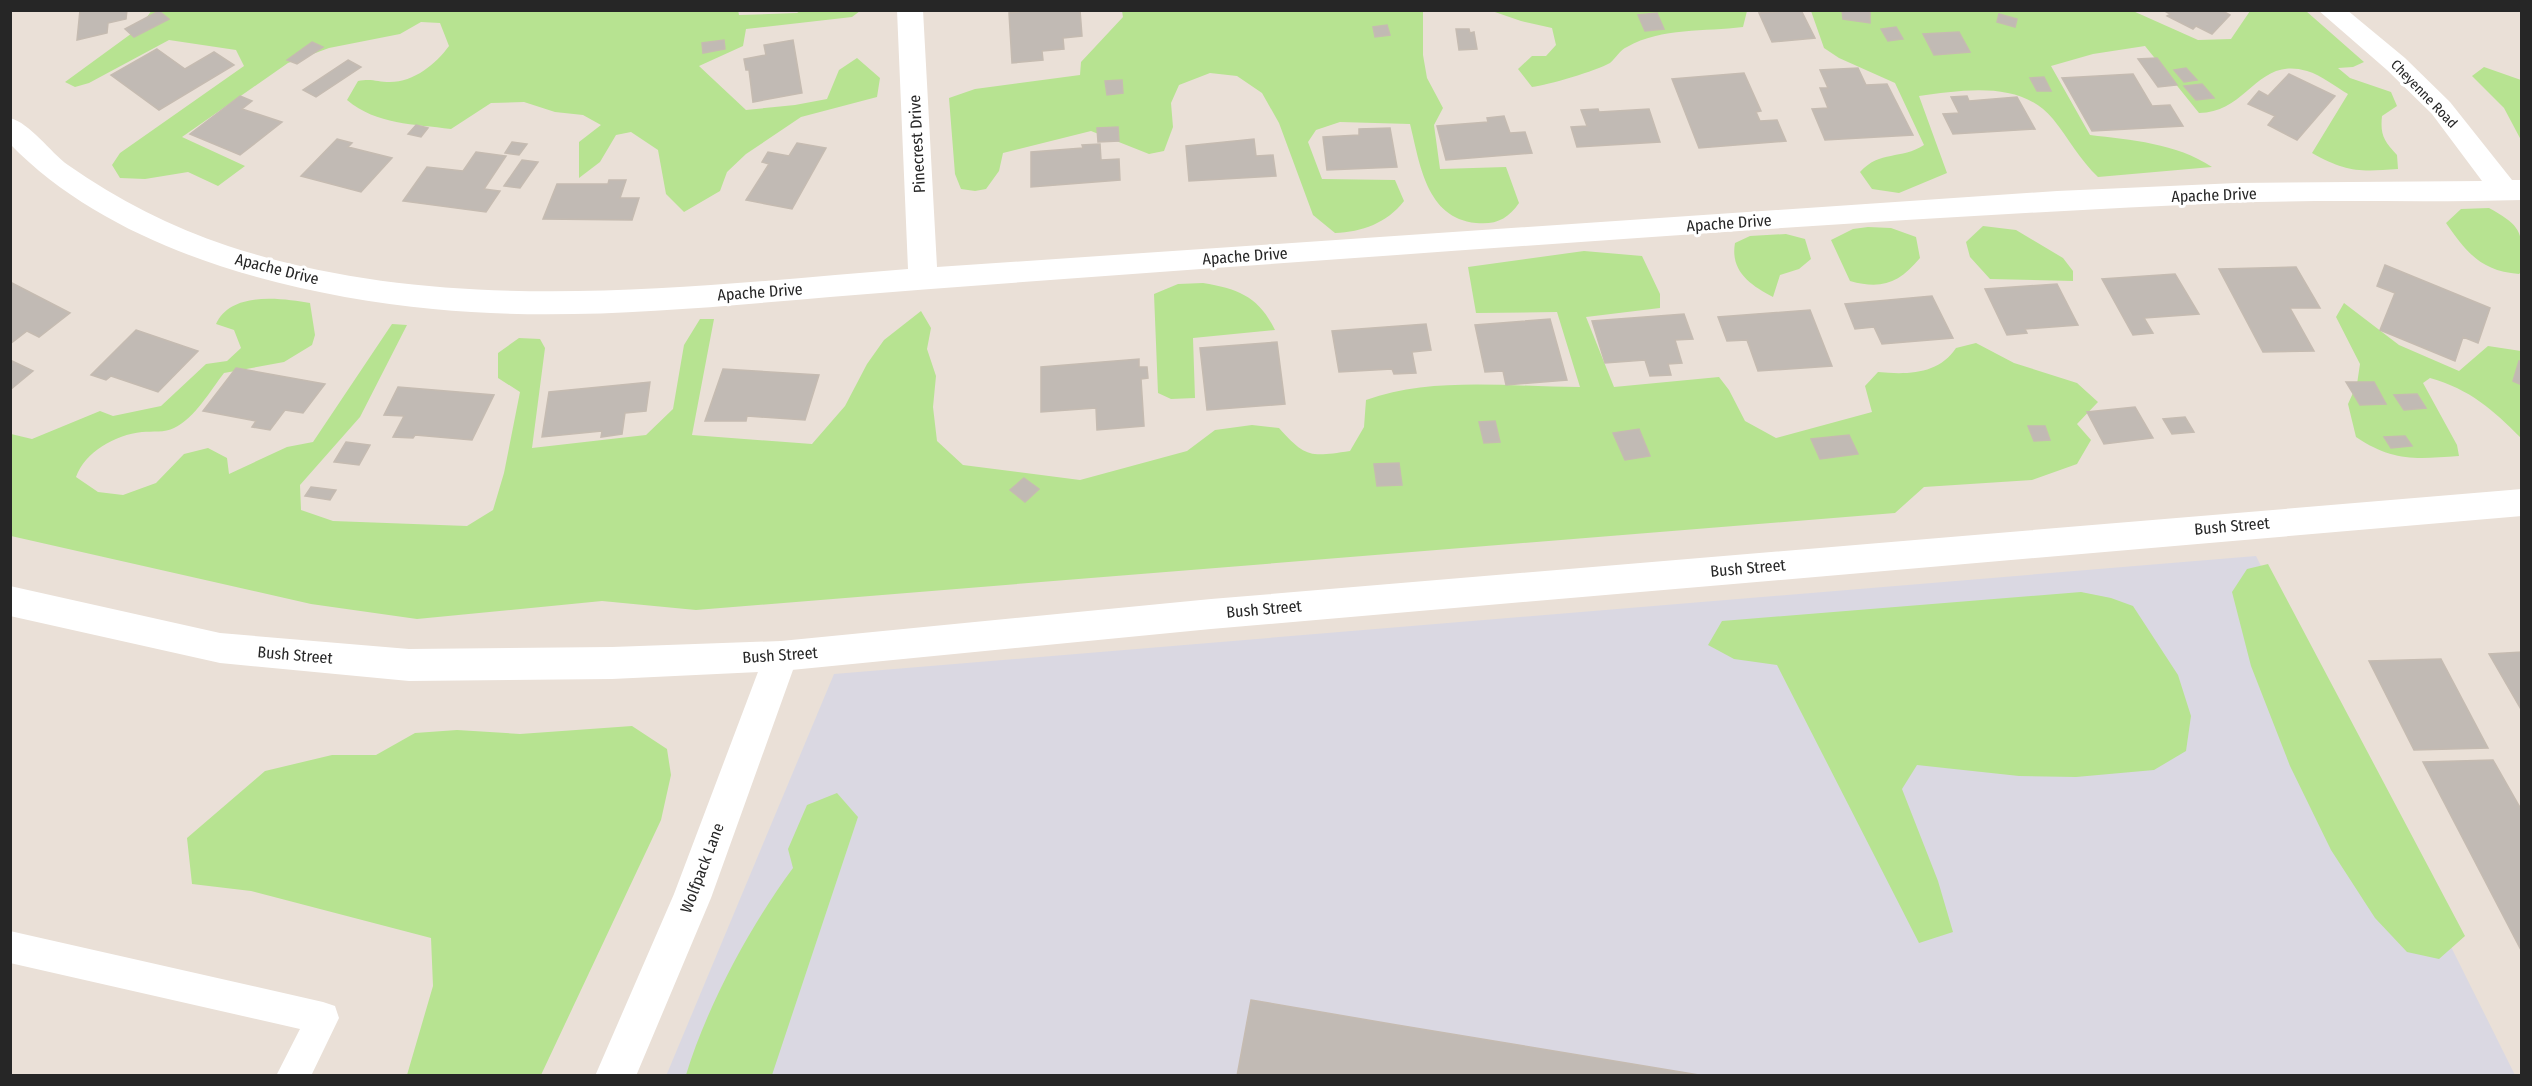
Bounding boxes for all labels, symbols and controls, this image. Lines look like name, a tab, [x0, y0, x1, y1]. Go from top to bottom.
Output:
street label: Cheyenne Road	[2387, 56, 2461, 132]
street label: Pinecrest Drive	[905, 94, 929, 194]
street label: Apache Drive	[2171, 184, 2257, 206]
street label: Apache Drive	[1686, 211, 1772, 235]
street label: Apache Drive	[1202, 244, 1288, 268]
street label: Apache Drive	[233, 249, 321, 289]
street label: Apache Drive	[717, 280, 803, 304]
street label: Bush Street	[2194, 513, 2271, 539]
street label: Bush Street	[1710, 555, 1787, 581]
street label: Bush Street	[1226, 596, 1303, 622]
street label: Bush Street	[257, 642, 334, 668]
street label: Bush Street	[742, 643, 819, 667]
street label: Wolfpack Lane	[676, 820, 728, 916]

